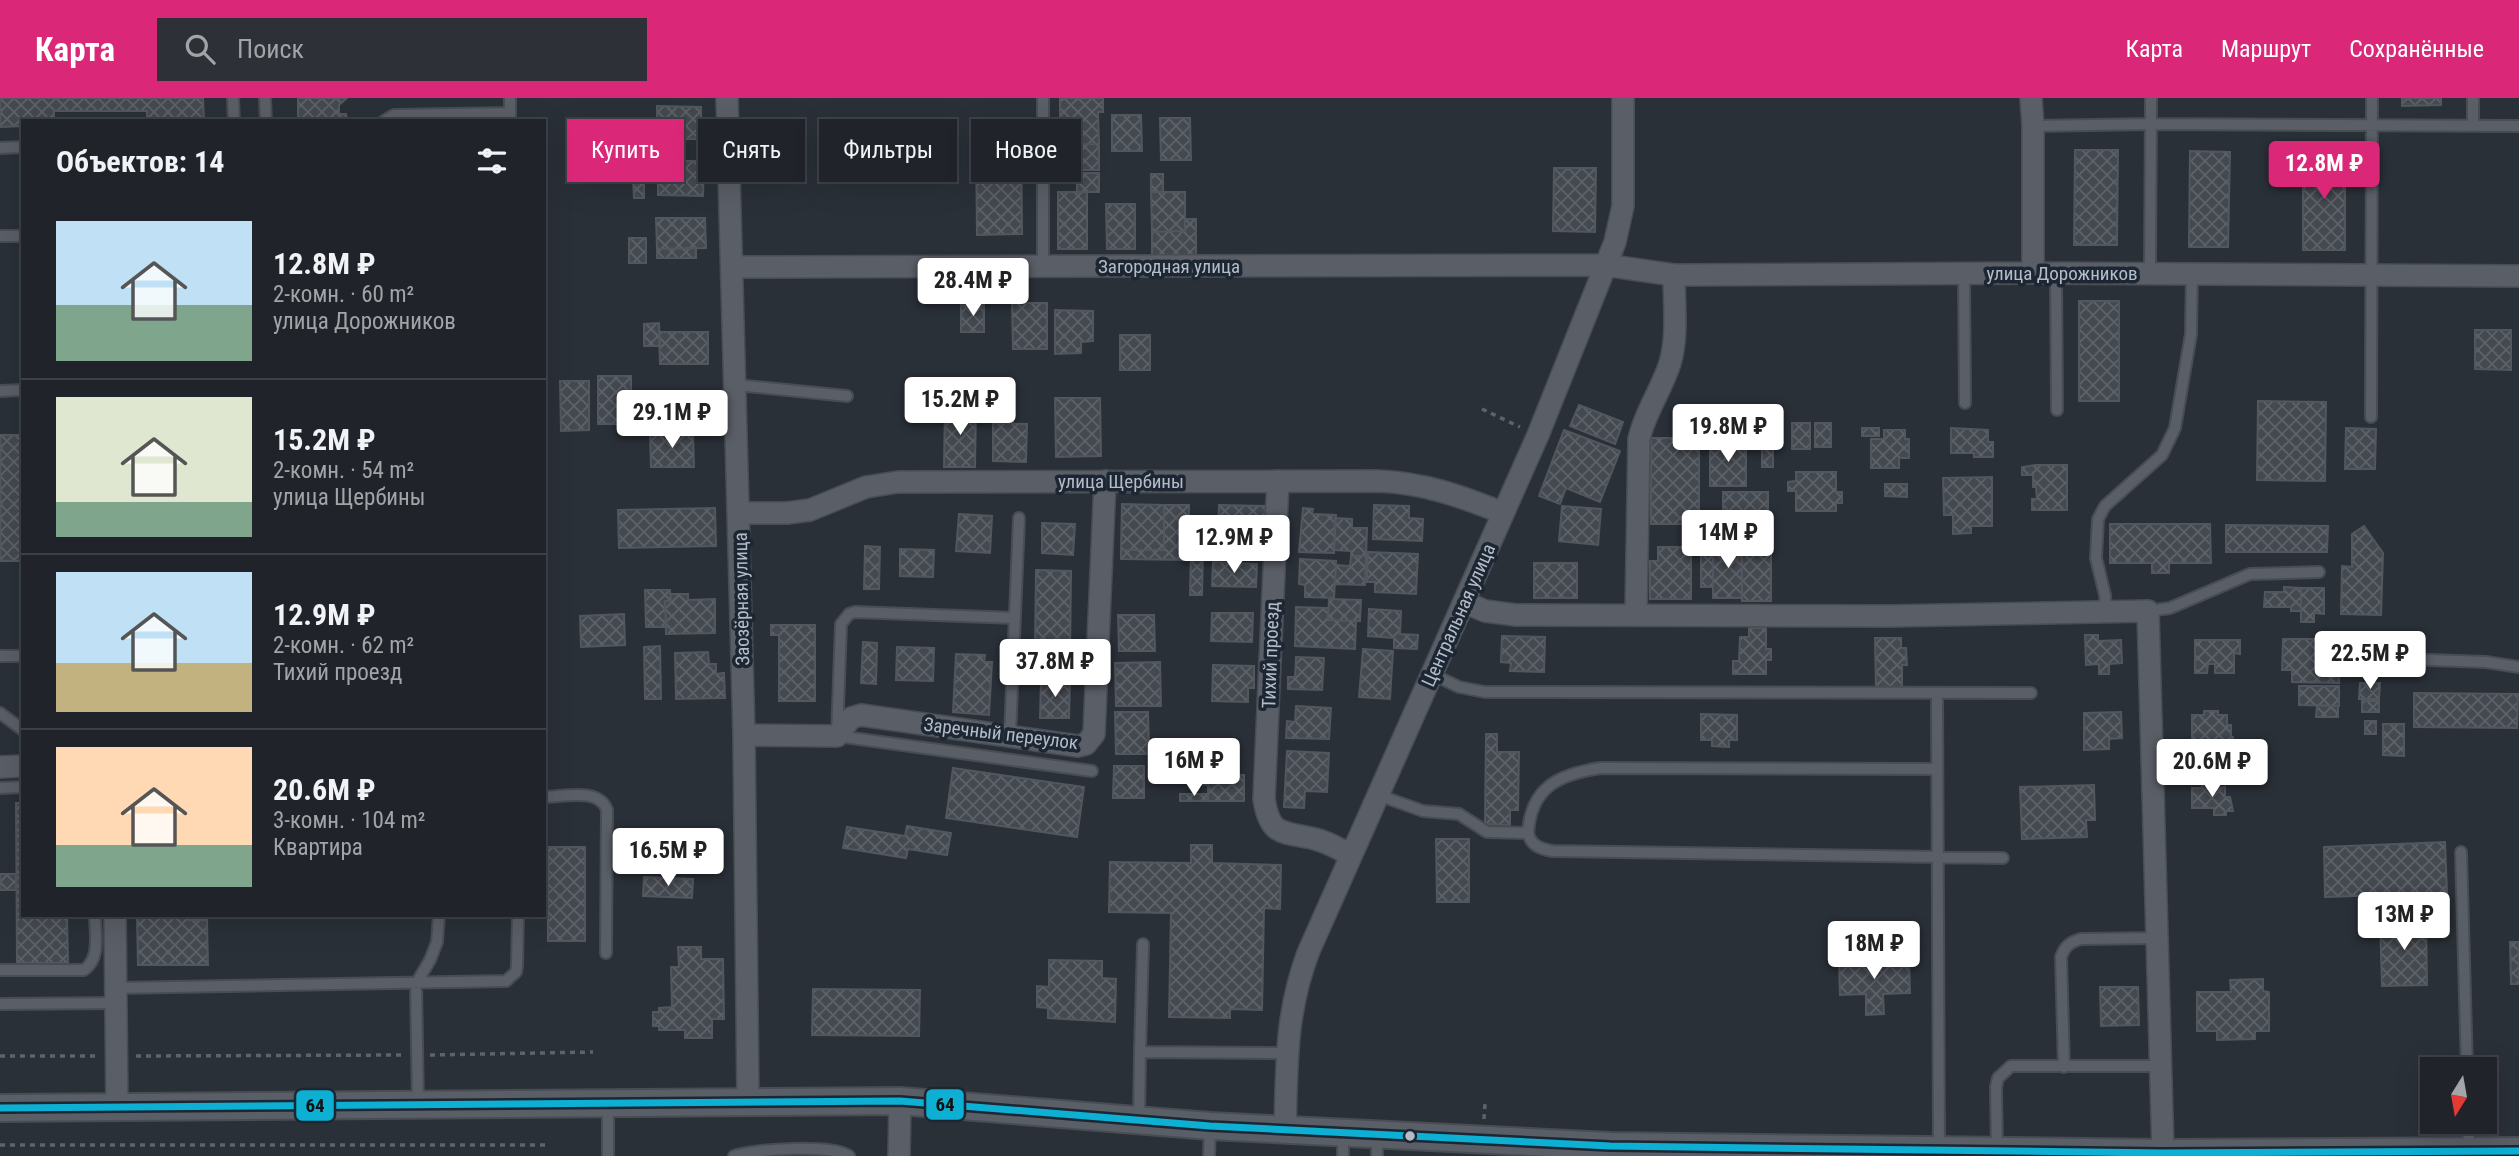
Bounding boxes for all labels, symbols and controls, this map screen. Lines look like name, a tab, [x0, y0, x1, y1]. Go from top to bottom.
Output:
search box	[157, 18, 647, 81]
text: Карта	[35, 30, 115, 69]
icon: search	[181, 30, 219, 68]
text: Поиск	[237, 34, 304, 64]
text: Карта	[2126, 35, 2183, 63]
text: Маршрут	[2221, 35, 2311, 63]
text: Сохранённые	[2349, 35, 2484, 63]
chip: Купить	[567, 119, 684, 182]
chip: Снять	[698, 119, 805, 182]
chip: Фильтры	[819, 119, 957, 182]
chip: Новое	[971, 119, 1081, 182]
pin: 12.8M ₽	[2259, 141, 2389, 201]
icon: filters	[473, 142, 511, 180]
text: Объектов: 14	[56, 144, 224, 179]
text: 12.8M ₽	[2285, 150, 2363, 177]
text: 12.8M ₽	[273, 246, 376, 281]
icon: home	[112, 249, 196, 333]
street label: Загородная улица	[1098, 255, 1240, 278]
pin: 28.4M ₽	[908, 258, 1038, 318]
street label: улица Дорожников	[1986, 262, 2138, 285]
text: 28.4M ₽	[934, 267, 1012, 294]
text: 2-комн. · 60 m²	[273, 281, 414, 308]
text: улица Дорожников	[273, 308, 456, 335]
pin: 15.2M ₽	[895, 378, 1025, 437]
text: 15.2M ₽	[921, 386, 999, 413]
pin: 29.1M ₽	[607, 390, 737, 450]
text: 29.1M ₽	[633, 399, 711, 426]
pin: 19.8M ₽	[1663, 404, 1793, 464]
text: 19.8M ₽	[1689, 413, 1767, 440]
text: 15.2M ₽	[273, 422, 376, 457]
icon: home	[112, 425, 196, 509]
text: 2-комн. · 54 m²	[273, 457, 414, 484]
street label: улица Щербины	[1058, 470, 1184, 493]
text: улица Щербины	[273, 484, 425, 511]
pin: 14M ₽	[1679, 510, 1777, 570]
pin: 12.9M ₽	[1169, 516, 1299, 575]
text: 14M ₽	[1698, 519, 1758, 546]
text: 12.9M ₽	[1195, 524, 1273, 551]
street label: Заозёрная улица	[729, 532, 754, 666]
street label: Центральная улица	[1417, 540, 1500, 690]
text: 12.9M ₽	[273, 597, 376, 632]
icon: home	[112, 600, 196, 684]
street label: Тихий проезд	[1257, 601, 1284, 709]
text: 2-комн. · 62 m²	[273, 632, 414, 659]
pin: 22.5M ₽	[2305, 632, 2435, 691]
pin: 37.8M ₽	[990, 640, 1120, 699]
text: 22.5M ₽	[2331, 640, 2409, 667]
text: 37.8M ₽	[1016, 648, 1094, 675]
text: Тихий проезд	[273, 659, 402, 686]
street label: Заречный переулок	[922, 713, 1080, 754]
pin: 16M ₽	[1145, 738, 1243, 798]
pin: 20.6M ₽	[2147, 740, 2277, 799]
text: 16M ₽	[1164, 747, 1224, 774]
text: 20.6M ₽	[2173, 748, 2251, 775]
text: 20.6M ₽	[273, 772, 376, 807]
icon: home	[112, 775, 196, 859]
text: 3-комн. · 104 m²	[273, 807, 425, 834]
pin: 16.5M ₽	[603, 828, 733, 888]
text: Квартира	[273, 834, 363, 861]
text: 16.5M ₽	[629, 837, 707, 864]
pin: 13M ₽	[2355, 892, 2453, 952]
text: 13M ₽	[2374, 901, 2434, 928]
pin: 18M ₽	[1825, 922, 1923, 981]
text: 18M ₽	[1844, 930, 1904, 957]
north arrow	[2420, 1057, 2497, 1134]
map controls	[2420, 1057, 2497, 1134]
line badge: 64	[925, 1088, 965, 1121]
line badge: 64	[295, 1089, 335, 1122]
text: 64	[935, 1093, 955, 1116]
text: 64	[305, 1094, 325, 1117]
unlabelled marker	[1403, 1129, 1417, 1143]

